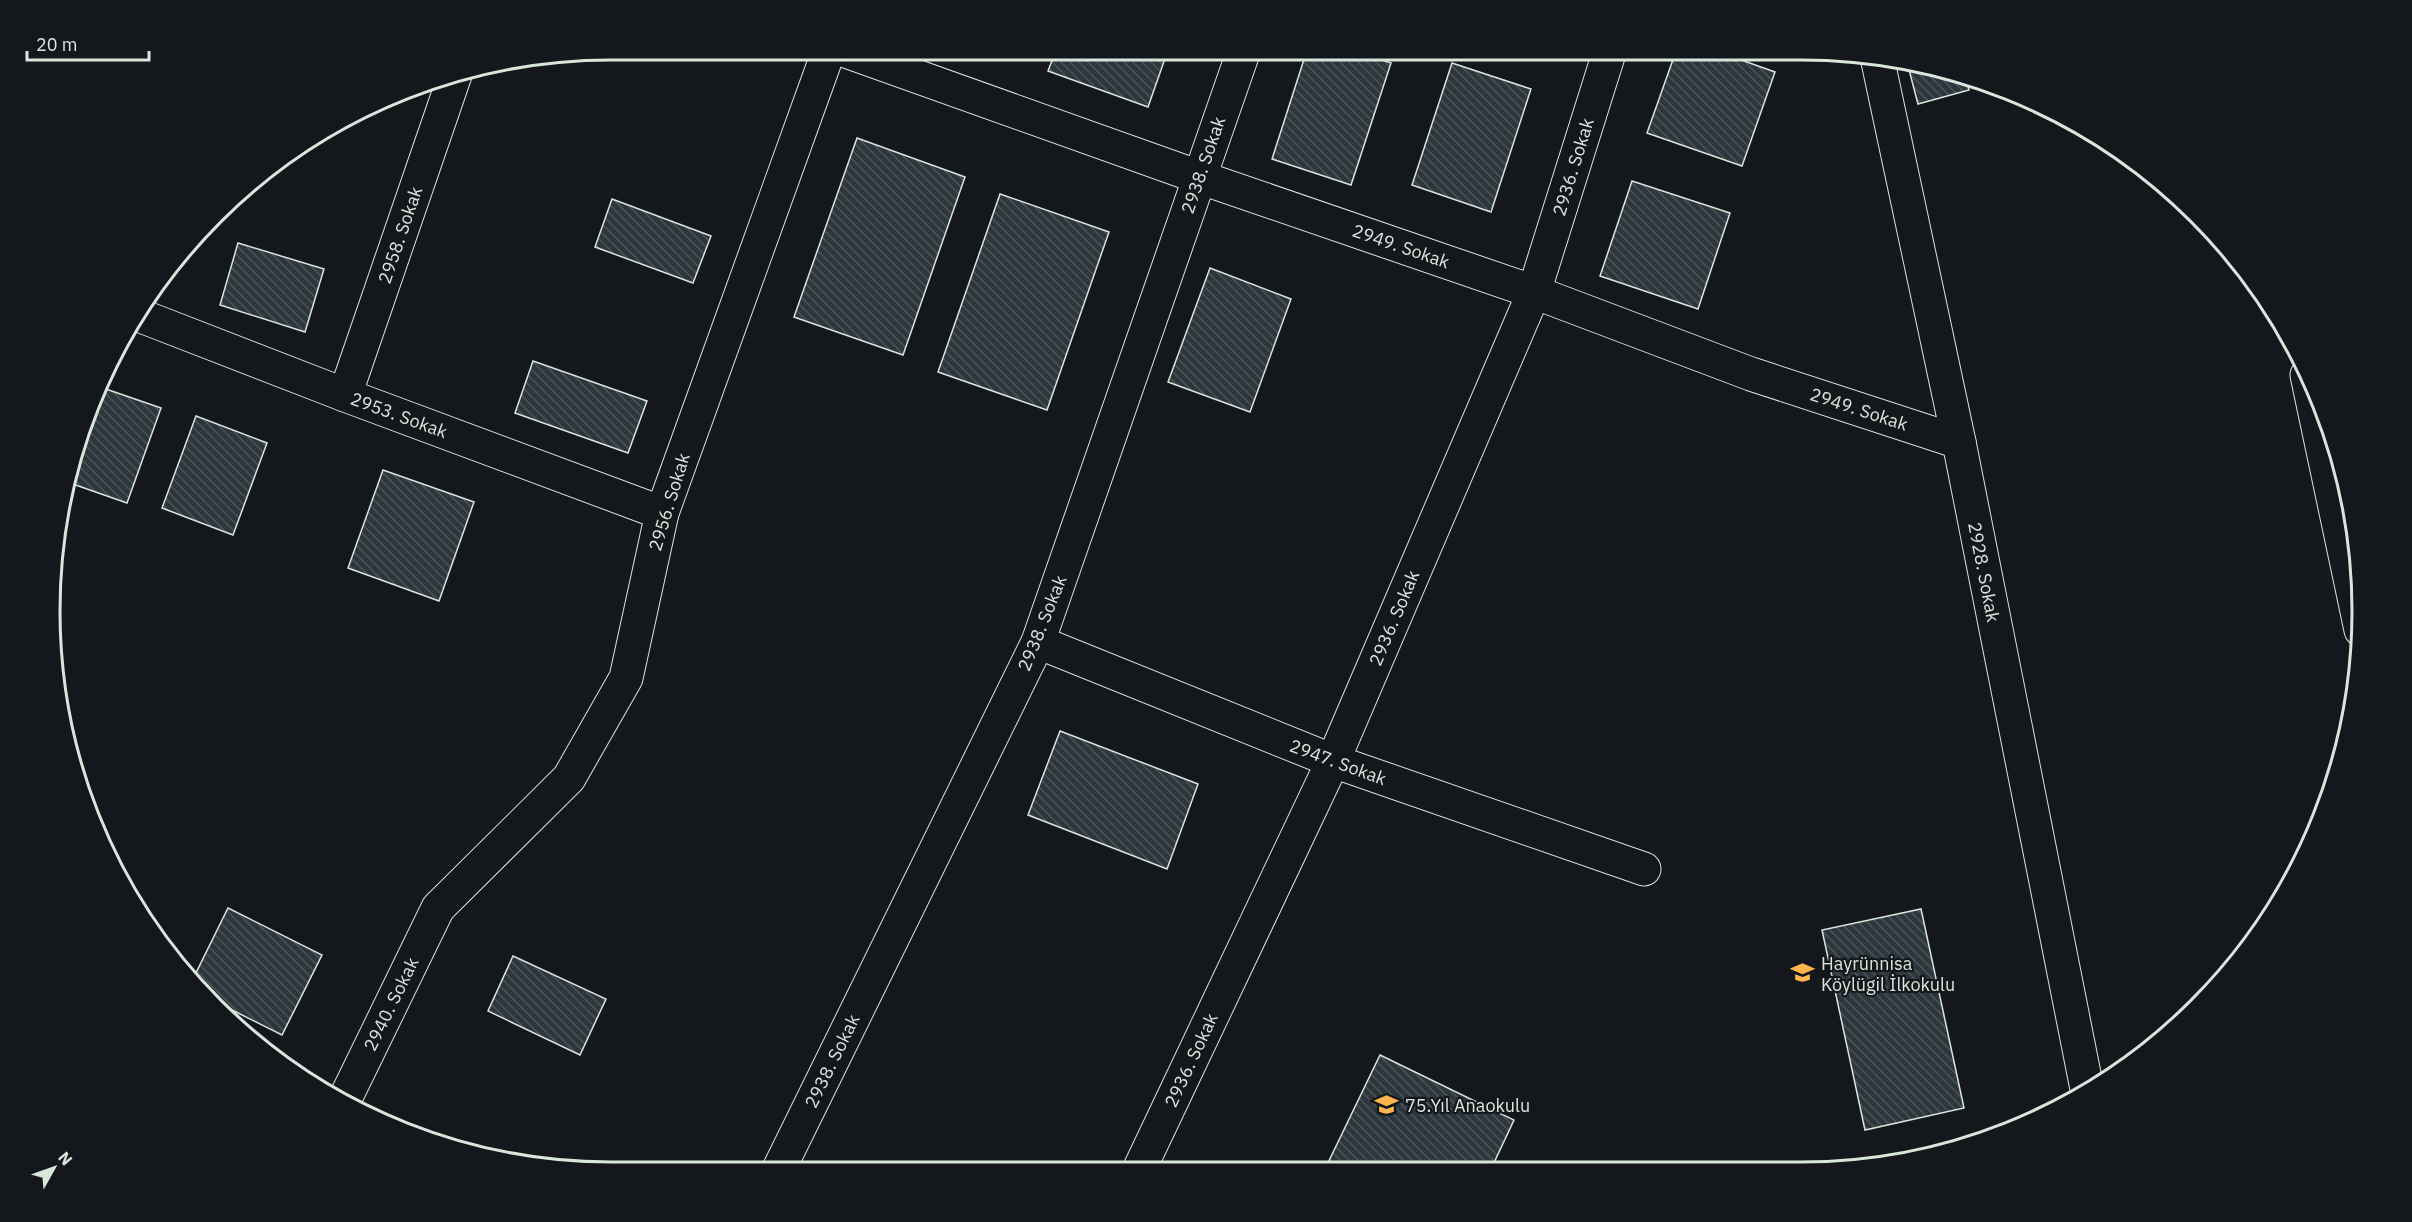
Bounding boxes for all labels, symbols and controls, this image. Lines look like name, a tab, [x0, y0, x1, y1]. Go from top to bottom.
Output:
scale bar	[27, 24, 148, 62]
text: 20 m	[36, 33, 78, 56]
street label: 2938. Sokak	[1176, 113, 1231, 217]
street label: 2936. Sokak	[1547, 115, 1599, 219]
street label: 2958. Sokak	[373, 183, 428, 287]
street label: 2949. Sokak	[1349, 219, 1453, 274]
street label: 2949. Sokak	[1807, 382, 1911, 436]
street label: 2953. Sokak	[347, 387, 451, 443]
street label: 2956. Sokak	[643, 450, 695, 554]
street label: 2928. Sokak	[1963, 520, 2005, 624]
street label: 2936. Sokak	[1364, 566, 1425, 669]
street label: 2938. Sokak	[1012, 571, 1072, 674]
street label: 2947. Sokak	[1286, 734, 1390, 790]
place label: Hayrünnisa Köylügil İlkokulu	[1821, 952, 1955, 996]
street label: 2940. Sokak	[358, 953, 424, 1055]
school or university icon: Hayrünnisa Köylügil İlkokulu	[1790, 960, 1816, 986]
street label: 2936. Sokak	[1159, 1009, 1223, 1111]
street label: 2938. Sokak	[799, 1010, 865, 1112]
school or university icon: 75.Yıl Anaokulu	[1374, 1092, 1400, 1118]
place label: 75.Yıl Anaokulu	[1405, 1094, 1530, 1117]
north arrow	[24, 1138, 84, 1198]
text: N	[54, 1147, 77, 1169]

